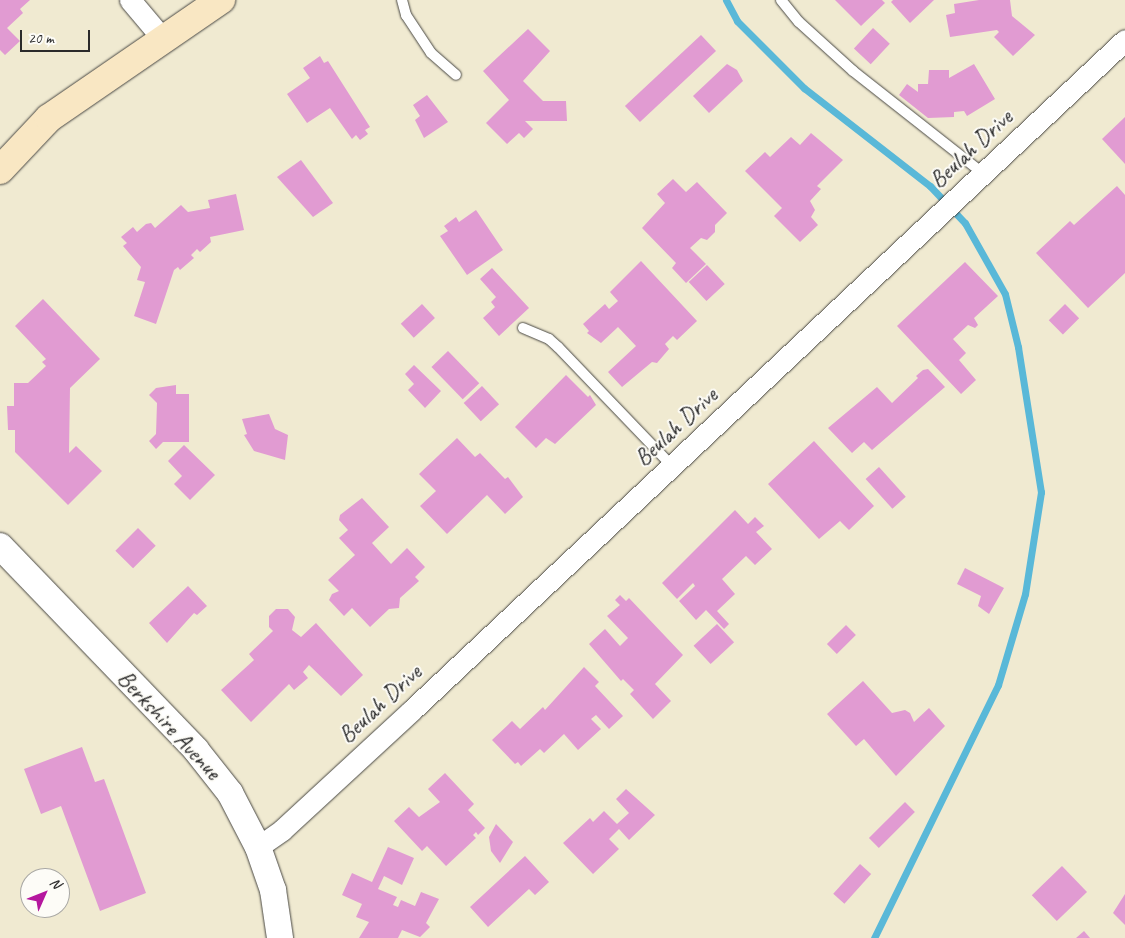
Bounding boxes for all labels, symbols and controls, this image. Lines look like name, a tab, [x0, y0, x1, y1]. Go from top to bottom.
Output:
scale bar	[22, 20, 92, 52]
text: 20 m	[28, 29, 54, 48]
street label: Beulah Drive	[924, 103, 1018, 195]
street label: Beulah Drive	[629, 381, 723, 473]
street label: Beulah Drive	[333, 658, 427, 750]
street label: Berkshire Avenue	[111, 664, 227, 786]
north arrow	[20, 868, 70, 918]
text: N	[46, 874, 65, 892]

